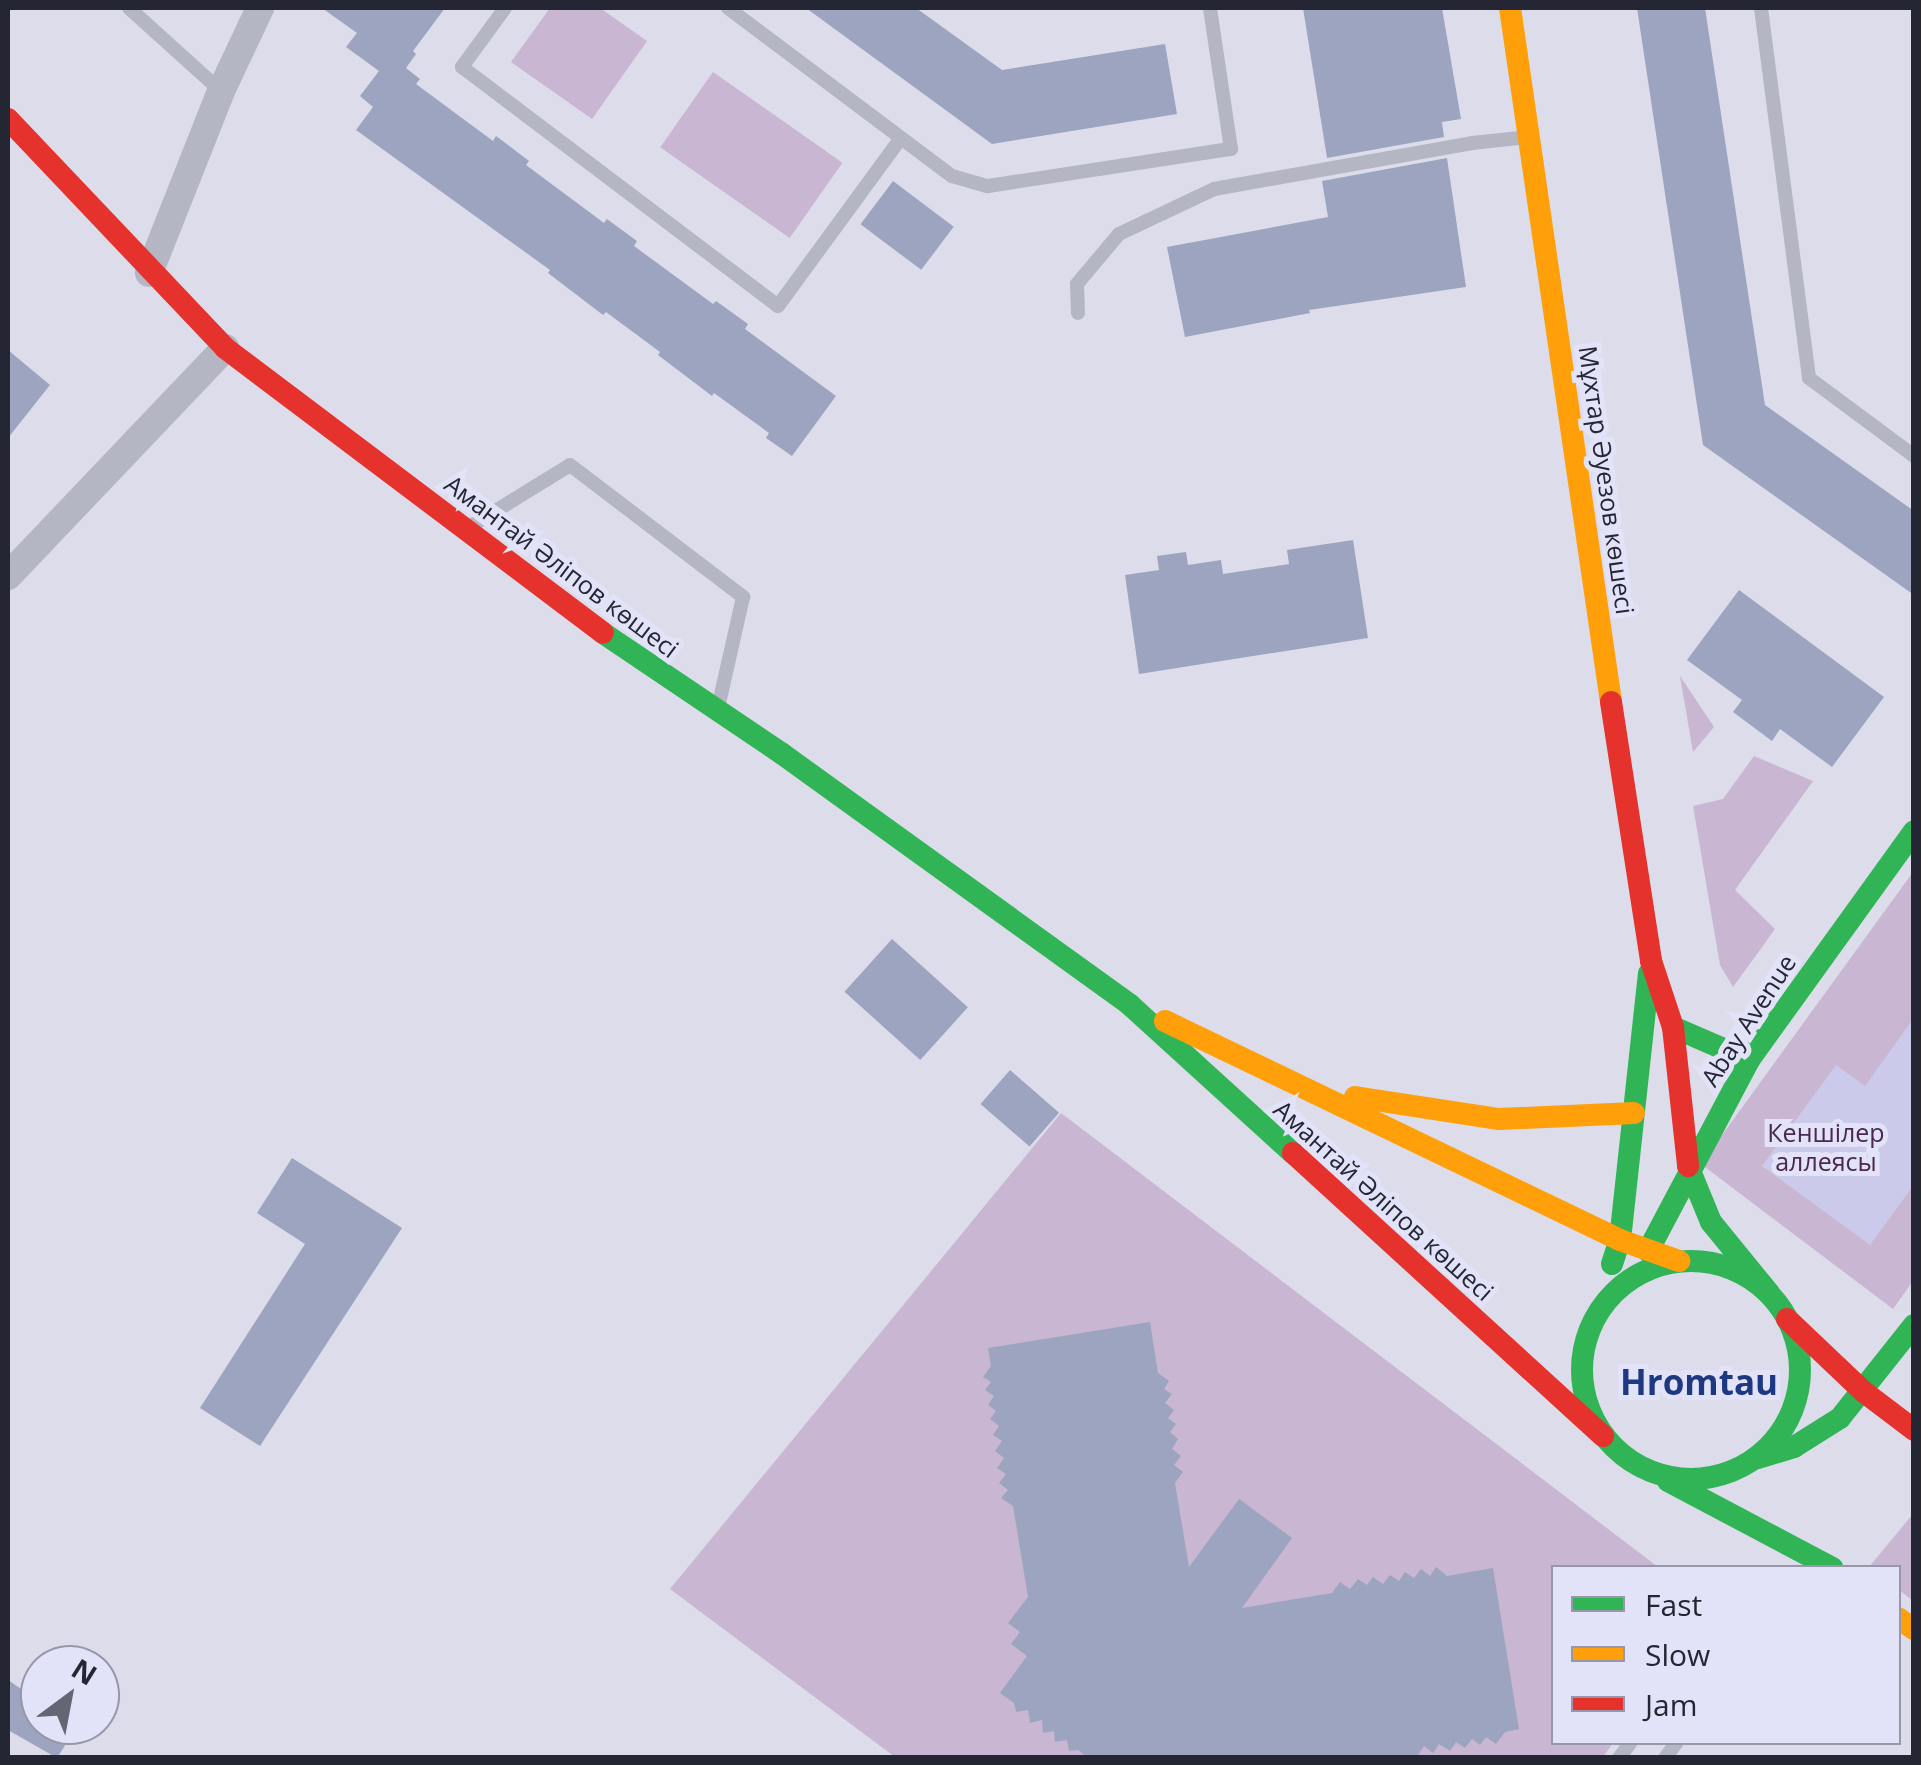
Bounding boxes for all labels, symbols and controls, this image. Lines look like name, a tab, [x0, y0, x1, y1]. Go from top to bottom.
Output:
street label: Мұхтар Әуезов көшесі	[1573, 344, 1641, 616]
street label: Амантай Әліпов көшесі	[439, 468, 685, 664]
street label: Abay Avenue	[1694, 948, 1802, 1092]
street label: Амантай Әліпов көшесі	[1268, 1094, 1500, 1306]
park label: Кеншілер аллеясы	[1767, 1118, 1885, 1177]
district label: Hromtau	[1620, 1361, 1778, 1403]
legend	[1551, 1565, 1901, 1745]
text: Fast	[1645, 1584, 1702, 1625]
text: Slow	[1645, 1634, 1710, 1675]
north arrow	[20, 1645, 120, 1745]
text: N	[65, 1649, 105, 1693]
text: Jam	[1645, 1684, 1698, 1725]

